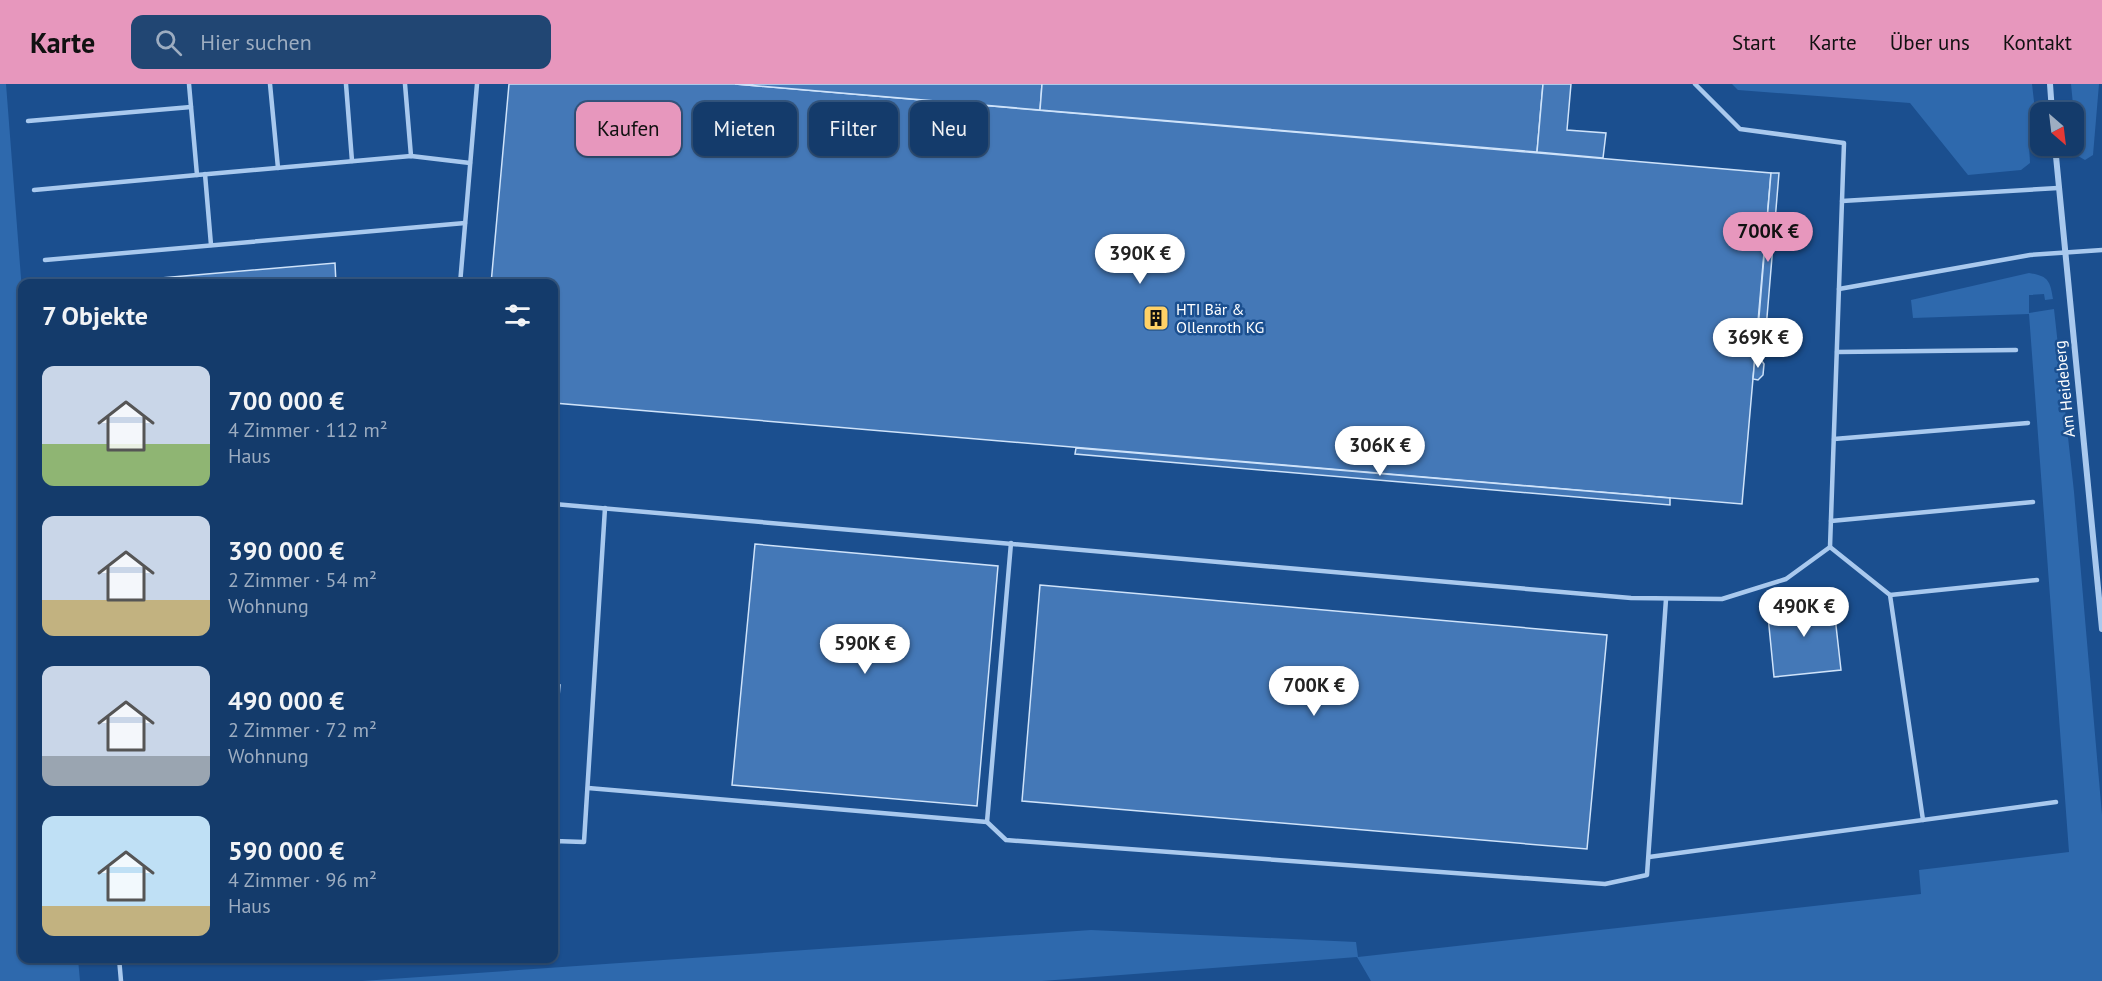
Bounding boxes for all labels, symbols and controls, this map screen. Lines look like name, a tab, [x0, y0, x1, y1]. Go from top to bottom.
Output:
search box	[131, 15, 551, 69]
text: Karte	[30, 24, 95, 61]
icon: search	[152, 26, 185, 59]
text: Hier suchen	[200, 28, 312, 56]
text: Start	[1732, 29, 1776, 56]
text: Karte	[1809, 29, 1857, 56]
text: Über uns	[1890, 29, 1970, 56]
text: Kontakt	[2003, 29, 2072, 56]
chip: Kaufen	[576, 102, 681, 156]
chip: Mieten	[693, 102, 797, 156]
chip: Filter	[809, 102, 898, 156]
chip: Neu	[910, 102, 988, 156]
north arrow	[2030, 102, 2084, 156]
map controls	[2030, 102, 2084, 156]
pin: 700K €	[1719, 212, 1817, 263]
text: 700K €	[1737, 218, 1799, 244]
pin: 390K €	[1091, 234, 1189, 285]
text: 390K €	[1109, 240, 1171, 266]
text: 7 Objekte	[42, 299, 148, 332]
icon: filters	[501, 299, 534, 332]
place label: HTI Bär & Ollenroth KG	[1176, 299, 1264, 337]
building icon: HTI Bär & Ollenroth KG	[1141, 303, 1171, 333]
pin: 369K €	[1709, 318, 1807, 369]
text: 369K €	[1727, 324, 1789, 350]
street label: Am Heideberg	[2049, 340, 2079, 438]
text: 700 000 €	[228, 384, 344, 417]
icon: home	[90, 390, 162, 462]
text: 4 Zimmer · 112 m²	[228, 417, 388, 443]
pin: 306K €	[1331, 426, 1429, 477]
text: 306K €	[1349, 432, 1411, 458]
text: Haus	[228, 443, 271, 469]
text: 390 000 €	[228, 534, 344, 567]
icon: home	[90, 540, 162, 612]
text: 2 Zimmer · 54 m²	[228, 567, 377, 593]
pin: 490K €	[1755, 587, 1853, 638]
text: Wohnung	[228, 593, 309, 619]
text: 490K €	[1773, 593, 1835, 619]
pin: 590K €	[816, 624, 914, 675]
text: 590K €	[834, 630, 896, 656]
pin: 700K €	[1265, 666, 1363, 717]
text: 700K €	[1283, 672, 1345, 698]
text: 490 000 €	[228, 684, 344, 717]
icon: home	[90, 690, 162, 762]
text: 2 Zimmer · 72 m²	[228, 717, 377, 743]
text: Wohnung	[228, 743, 309, 769]
text: 590 000 €	[228, 834, 344, 867]
icon: home	[90, 840, 162, 912]
text: 4 Zimmer · 96 m²	[228, 867, 377, 893]
text: Haus	[228, 893, 271, 919]

